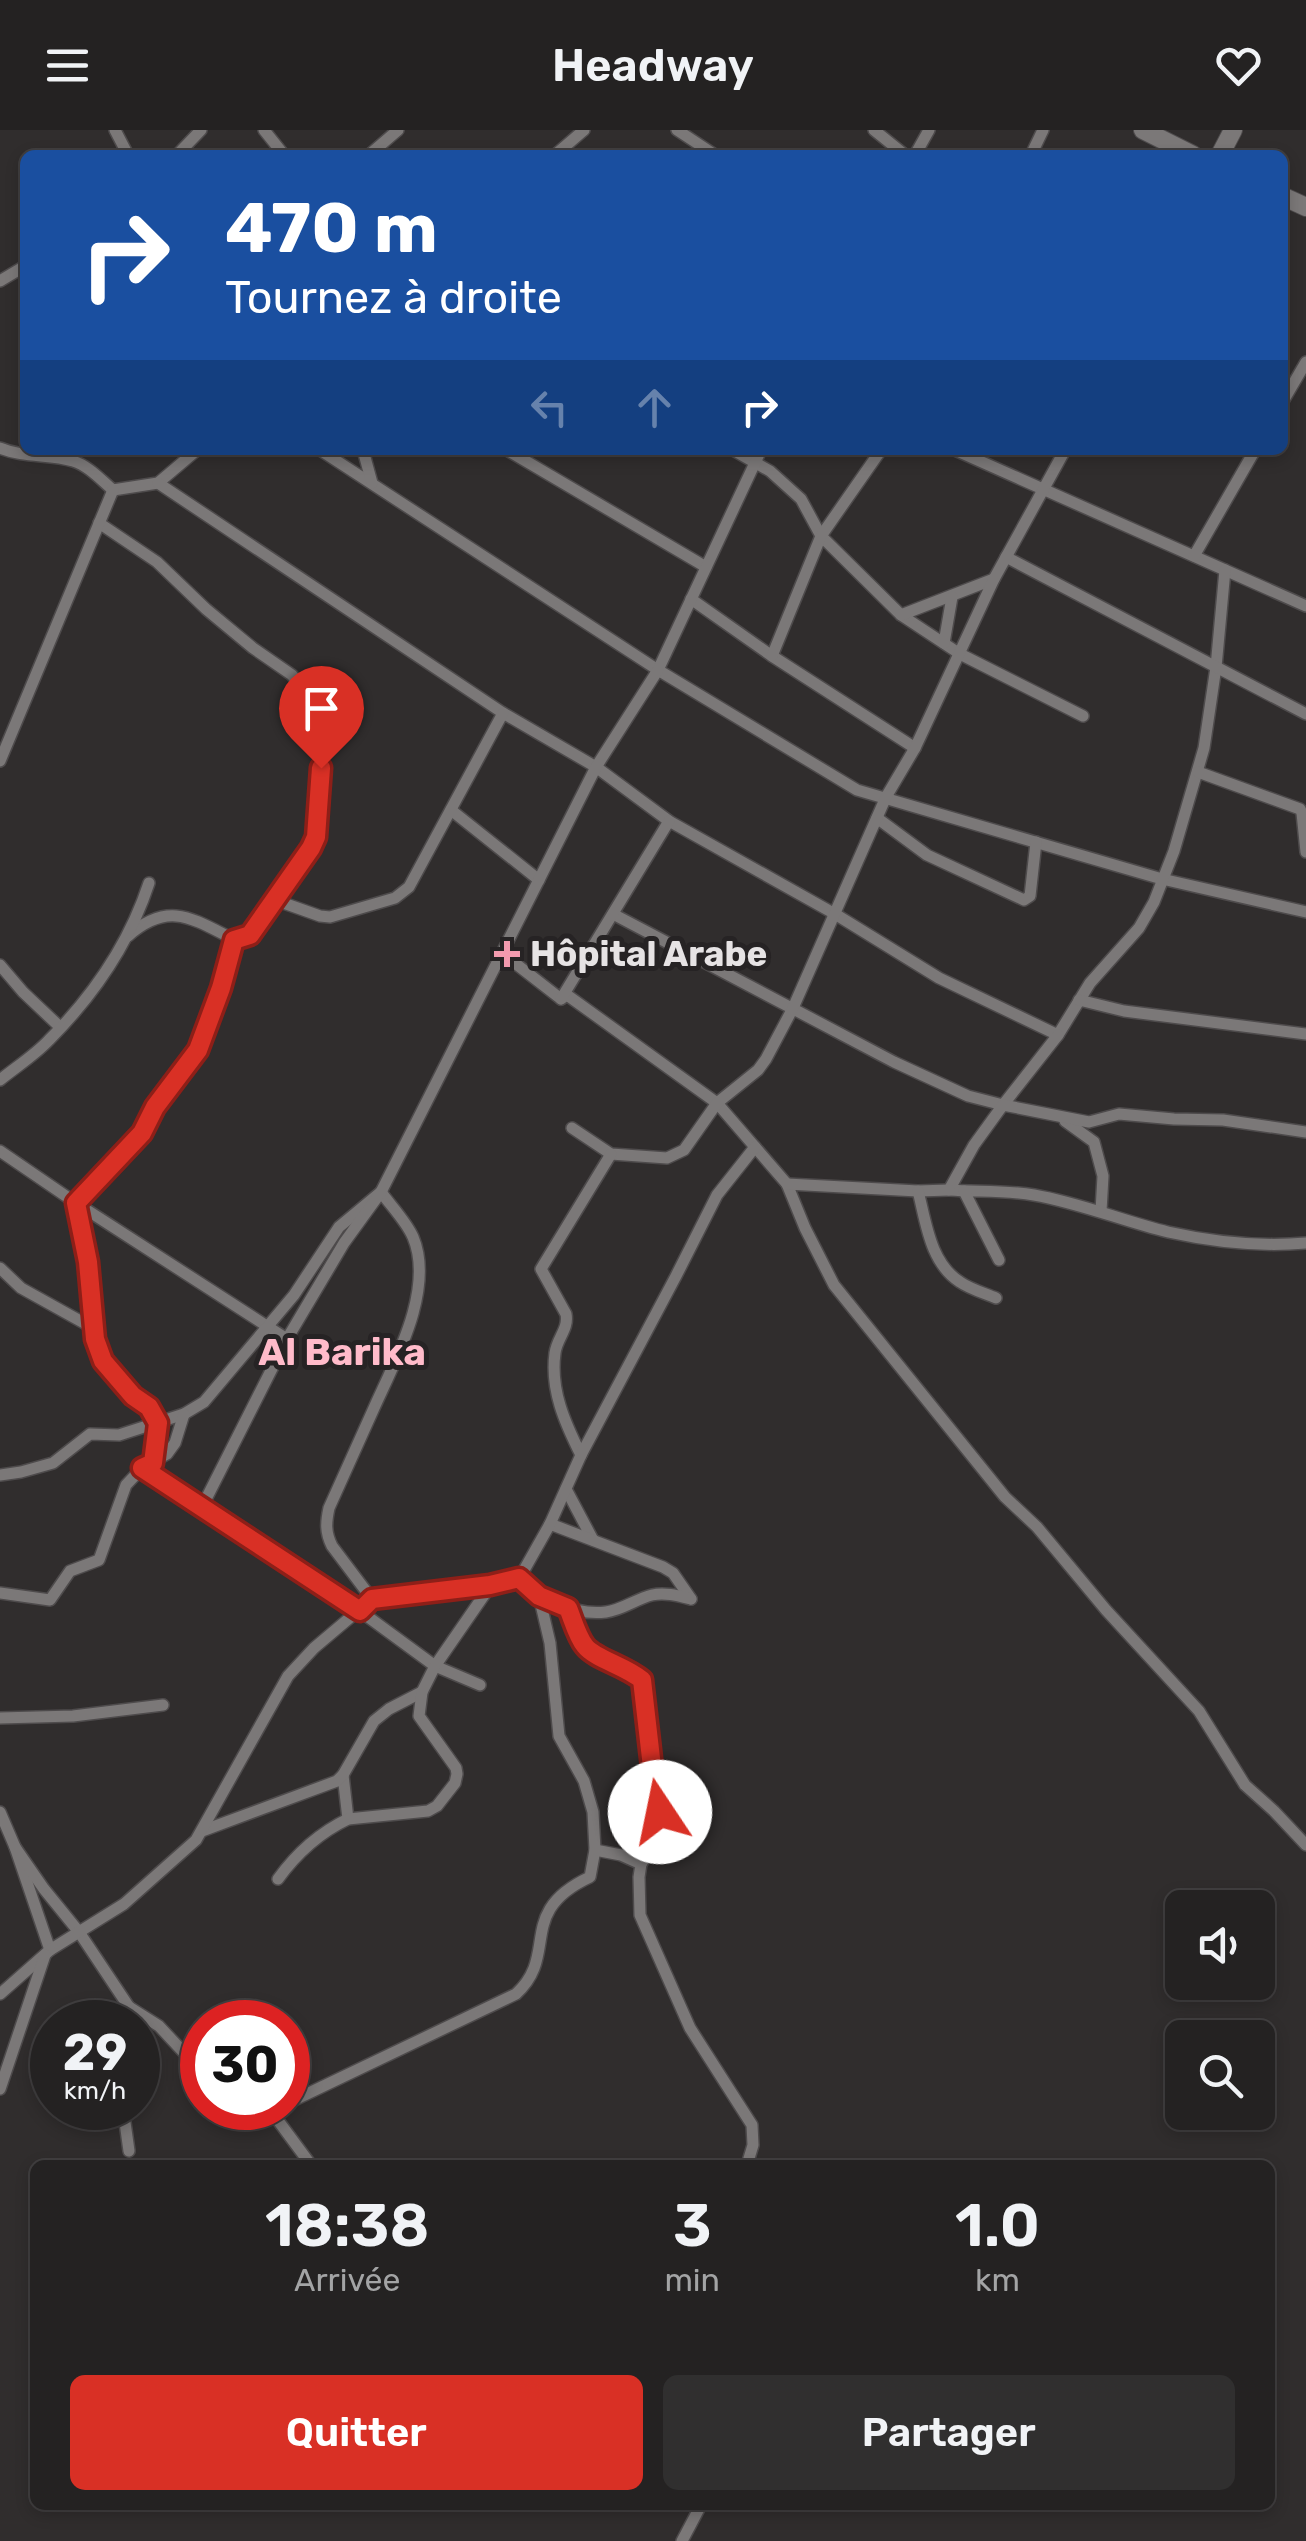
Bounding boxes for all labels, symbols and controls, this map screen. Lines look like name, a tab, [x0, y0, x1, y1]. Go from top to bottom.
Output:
icon: menu	[40, 38, 95, 93]
icon: heart	[1211, 38, 1266, 93]
text: Headway	[552, 39, 754, 92]
text: 470 m	[225, 187, 438, 270]
icon: right	[60, 190, 190, 320]
text: Tournez à droite	[225, 271, 562, 324]
icon: left	[522, 380, 577, 435]
icon: ahead	[627, 380, 682, 435]
icon: right	[732, 380, 787, 435]
pin	[279, 666, 364, 769]
icon: arrive	[294, 681, 349, 736]
place label: Hôpital Arabe	[530, 933, 767, 975]
marker: Hôpital Arabe	[494, 941, 520, 967]
district label: Al Barika	[258, 1329, 426, 1375]
position arrow	[608, 1760, 712, 1864]
map controls	[1165, 1890, 1275, 2130]
button: sound	[1165, 1890, 1275, 2000]
speed limit sign: 30	[180, 2000, 310, 2130]
button: search	[1165, 2020, 1275, 2130]
text: 29	[63, 2023, 127, 2083]
text: km/h	[64, 2076, 126, 2105]
text: 18:38	[265, 2190, 429, 2261]
text: 3	[673, 2190, 712, 2261]
text: 1.0	[955, 2190, 1040, 2261]
text: Arrivée	[294, 2261, 400, 2299]
text: min	[664, 2261, 720, 2299]
text: km	[975, 2261, 1020, 2299]
button: Quitter	[70, 2375, 643, 2490]
button: Partager	[663, 2375, 1235, 2490]

